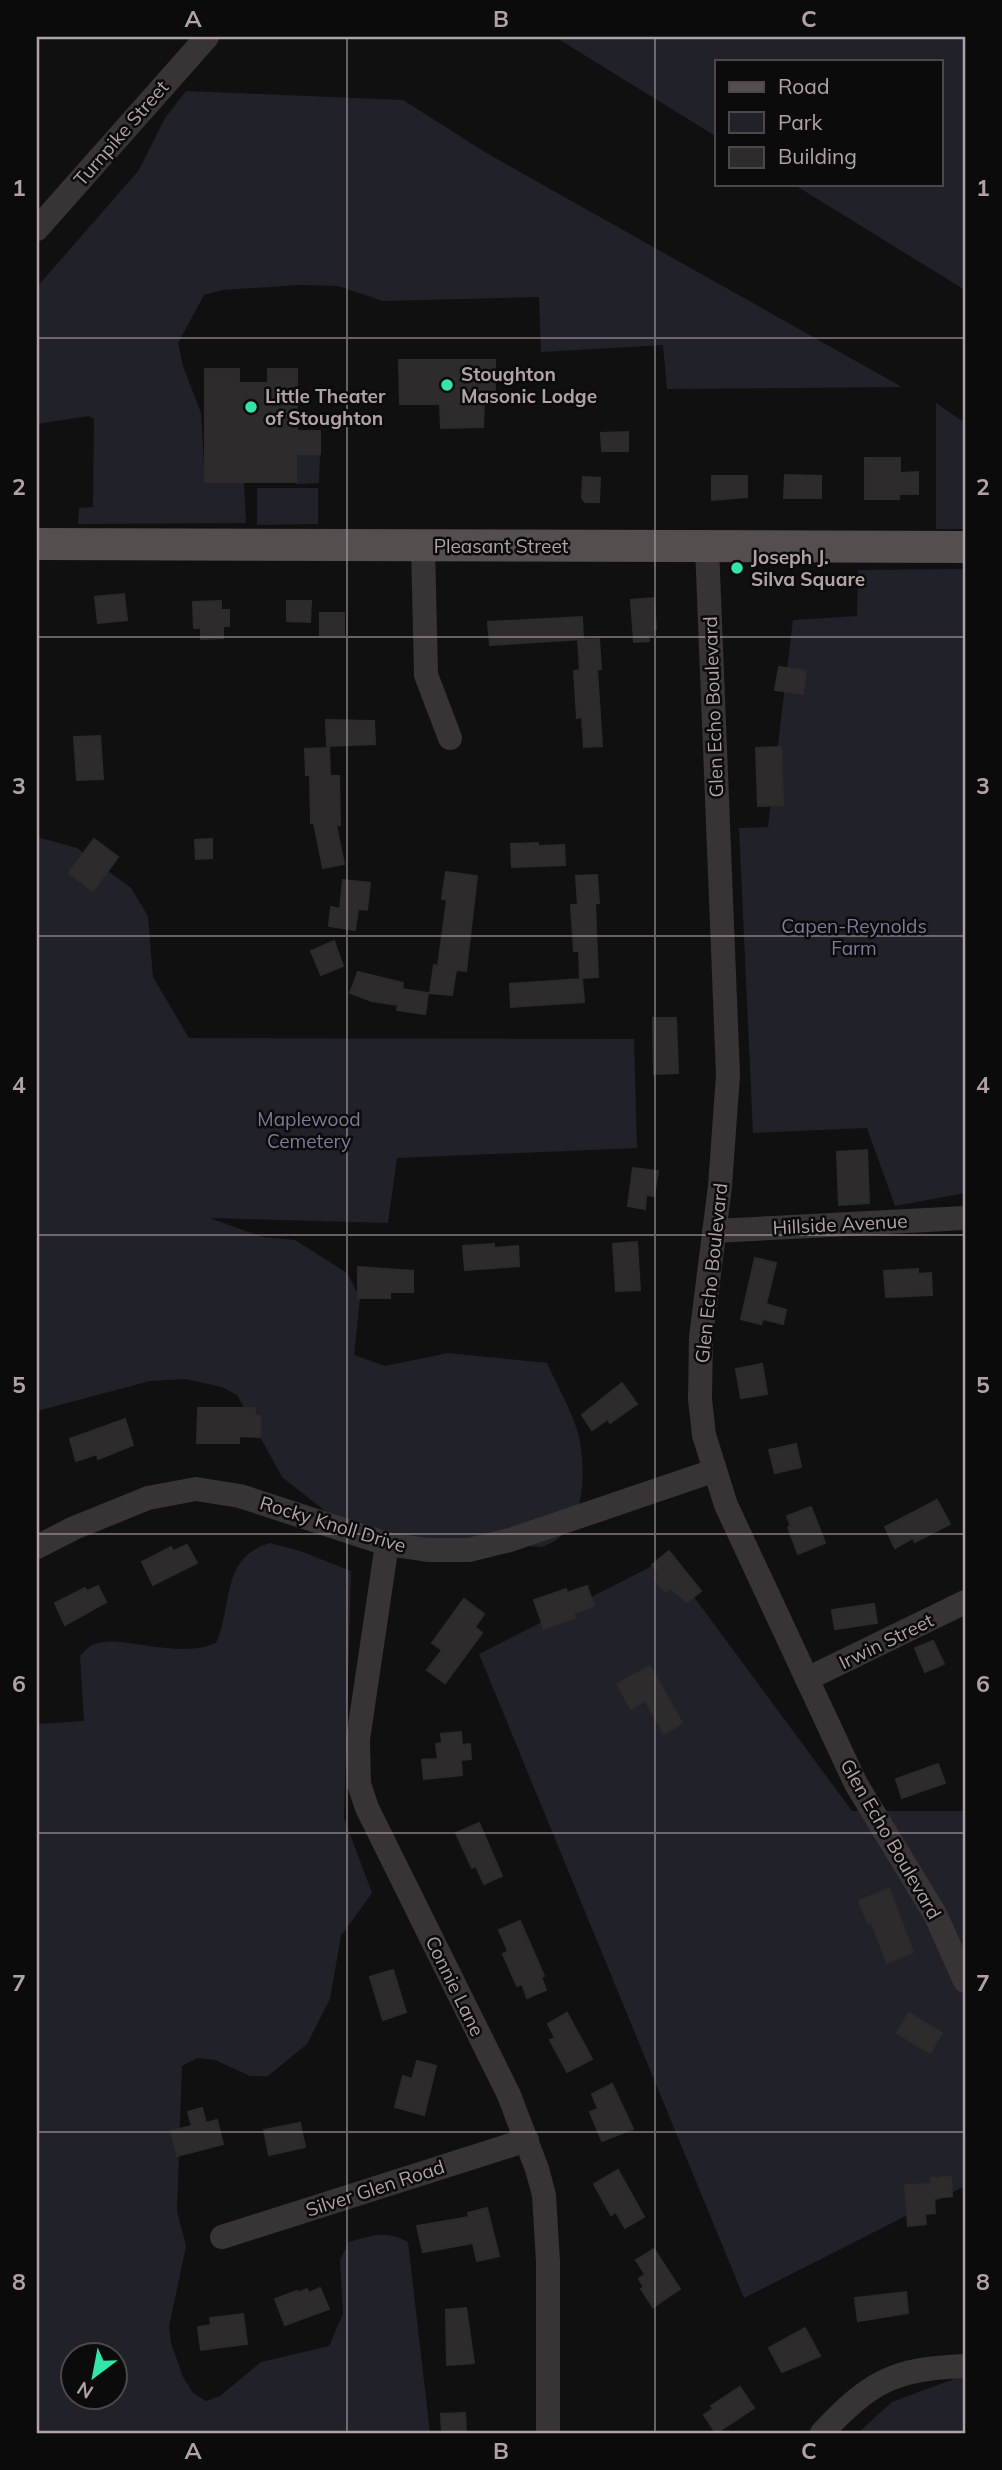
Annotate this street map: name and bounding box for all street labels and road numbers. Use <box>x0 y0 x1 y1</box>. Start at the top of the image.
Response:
street label: Turnpike Street <box>69 75 174 191</box>
street label: Pleasant Street <box>434 534 569 558</box>
street label: Glen Echo Boulevard <box>698 616 728 798</box>
street label: Glen Echo Boulevard <box>690 1182 732 1364</box>
street label: Hillside Avenue <box>772 1208 908 1240</box>
street label: Rocky Knoll Drive <box>257 1490 409 1558</box>
street label: Irwin Street <box>835 1608 937 1674</box>
street label: Glen Echo Boulevard <box>835 1755 947 1923</box>
street label: Connie Lane <box>420 1932 490 2040</box>
street label: Silver Glen Road <box>303 2154 447 2222</box>

